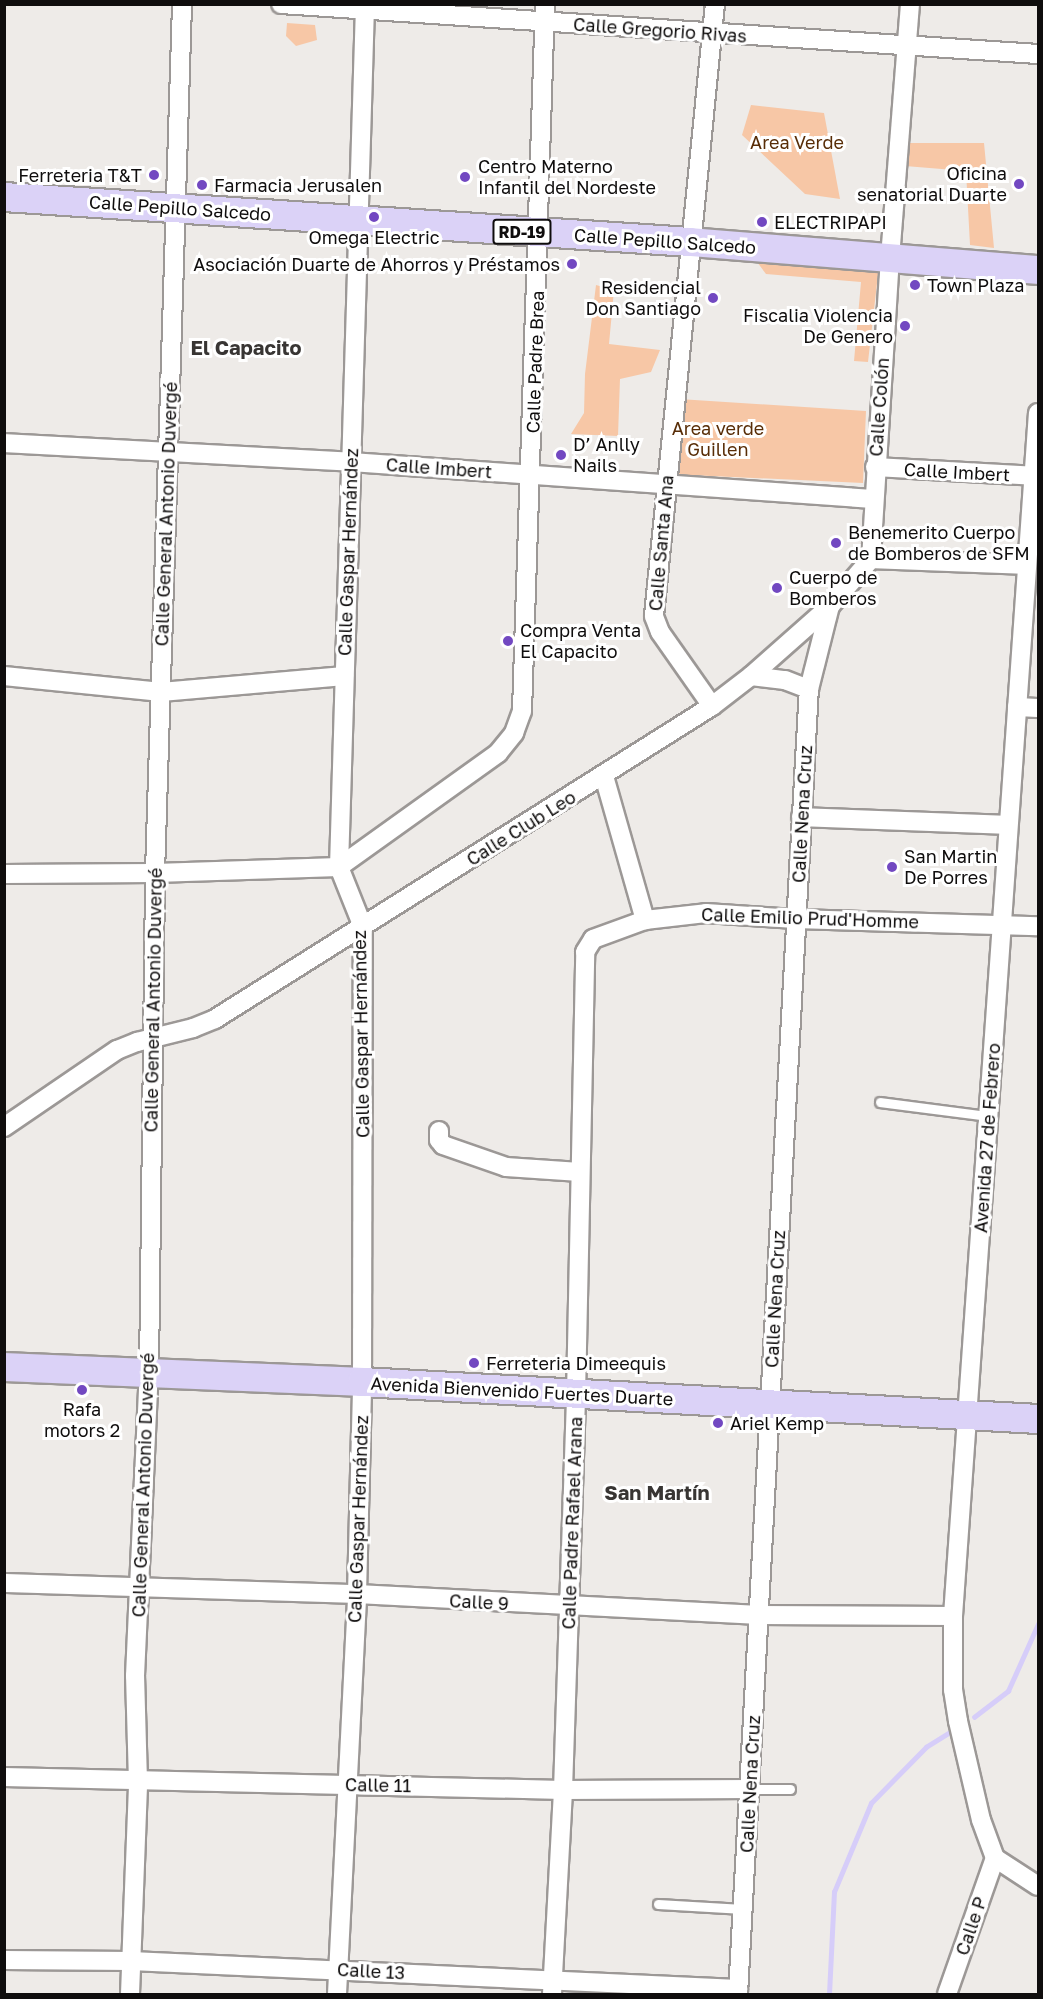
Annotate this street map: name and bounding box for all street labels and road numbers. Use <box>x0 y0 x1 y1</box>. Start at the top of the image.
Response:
street label: Calle Gregorio Rivas <box>572 13 748 47</box>
street label: Calle Pepillo Salcedo <box>88 191 272 225</box>
road number: RD-19 <box>492 219 552 245</box>
street label: Calle Pepillo Salcedo <box>573 224 757 258</box>
street label: Calle Padre Brea <box>522 290 548 434</box>
street label: Calle Colón <box>865 357 893 457</box>
street label: Calle General Antonio Duvergé <box>151 381 181 647</box>
street label: Calle Gaspar Hernández <box>334 448 362 656</box>
street label: Calle Imbert <box>385 454 493 482</box>
street label: Calle Imbert <box>903 458 1011 486</box>
street label: Calle Santa Ana <box>644 474 678 612</box>
street label: Calle Nena Cruz <box>788 745 816 883</box>
street label: Calle Club Leo <box>462 786 580 870</box>
street label: Calle General Antonio Duvergé <box>140 867 166 1133</box>
street label: Calle Emilio Prud'Homme <box>701 903 919 933</box>
street label: Calle Gaspar Hernández <box>348 930 374 1138</box>
street label: Avenida 27 de Febrero <box>970 1042 1004 1234</box>
street label: Calle Nena Cruz <box>761 1230 789 1368</box>
street label: Calle General Antonio Duvergé <box>128 1352 158 1618</box>
street label: Avenida Bienvenido Fuertes Duarte <box>370 1372 674 1410</box>
street label: Calle Gaspar Hernández <box>344 1415 372 1623</box>
street label: Calle Padre Rafael Arana <box>557 1416 587 1630</box>
street label: Calle 9 <box>449 1590 509 1614</box>
street label: Calle Nena Cruz <box>736 1715 764 1853</box>
street label: Calle 11 <box>345 1774 411 1796</box>
street label: Calle P <box>951 1894 991 1958</box>
street label: Calle 13 <box>337 1958 405 1984</box>

